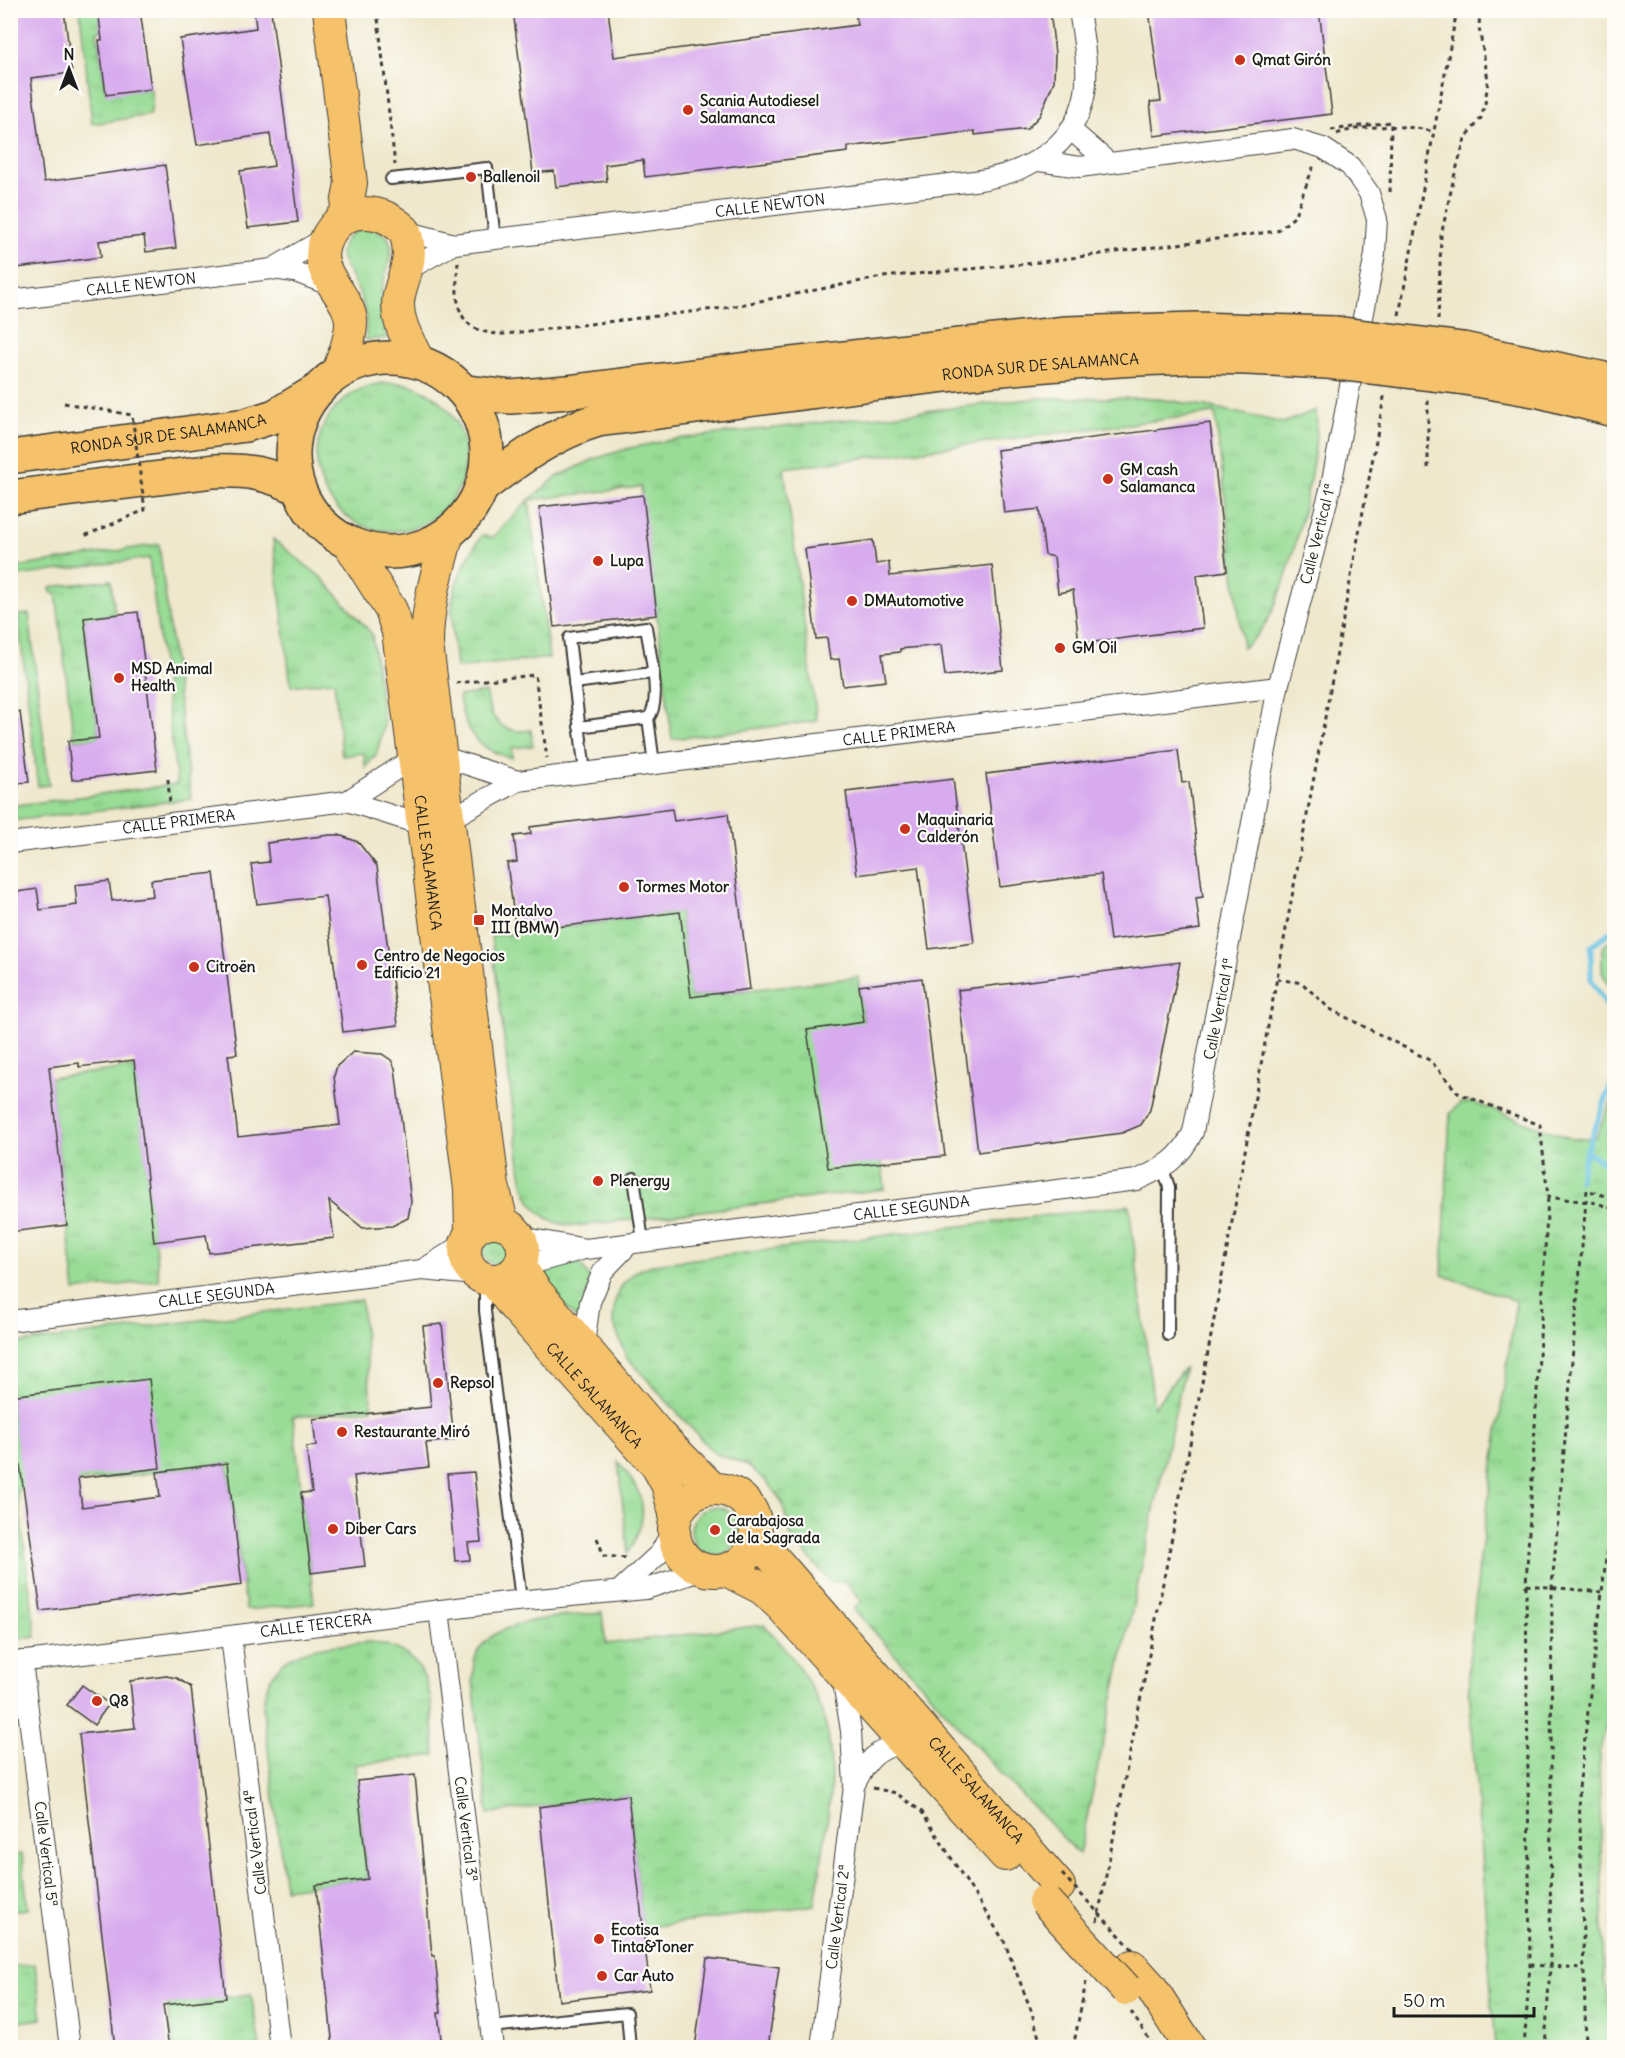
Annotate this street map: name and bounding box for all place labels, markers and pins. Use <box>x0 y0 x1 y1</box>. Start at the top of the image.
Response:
place label: Qmat Girón <box>1252 50 1331 69</box>
marker: Qmat Girón <box>1233 53 1247 67</box>
place label: Scania Autodiesel Salamanca <box>700 91 819 127</box>
marker: Scania Autodiesel Salamanca <box>681 103 695 117</box>
place label: Ballenoil <box>483 167 540 186</box>
marker: Ballenoil <box>464 170 478 184</box>
place label: GM cash Salamanca <box>1120 460 1196 496</box>
marker: GM cash Salamanca <box>1101 472 1115 486</box>
place label: Lupa <box>610 551 644 571</box>
marker: Lupa <box>591 554 605 568</box>
place label: DMAutomotive <box>864 591 964 610</box>
marker: DMAutomotive <box>845 594 859 608</box>
place label: GM Oil <box>1072 638 1117 657</box>
marker: GM Oil <box>1053 641 1067 655</box>
place label: MSD Animal Health <box>131 659 212 695</box>
marker: MSD Animal Health <box>112 671 126 685</box>
place label: Maquinaria Calderón <box>917 810 994 846</box>
marker: Maquinaria Calderón <box>898 822 912 836</box>
place label: Tormes Motor <box>636 877 730 896</box>
marker: Tormes Motor <box>617 880 631 894</box>
place label: Montalvo III (BMW) <box>491 901 559 938</box>
marker: Montalvo III (BMW) <box>472 913 486 927</box>
place label: Centro de Negocios Edificio 21 <box>374 946 505 982</box>
place label: Citroën <box>206 957 256 976</box>
marker: Centro de Negocios Edificio 21 <box>355 958 369 972</box>
marker: Citroën <box>187 960 201 974</box>
place label: Plenergy <box>610 1171 670 1191</box>
marker: Plenergy <box>591 1174 605 1188</box>
place label: Repsol <box>450 1373 494 1393</box>
marker: Repsol <box>431 1376 445 1390</box>
place label: Restaurante Miró <box>354 1422 471 1441</box>
marker: Restaurante Miró <box>335 1425 349 1439</box>
place label: Carabajosa de la Sagrada <box>727 1511 820 1548</box>
place label: Diber Cars <box>345 1519 416 1538</box>
marker: Diber Cars <box>326 1522 340 1536</box>
marker: Carabajosa de la Sagrada <box>708 1523 722 1537</box>
place label: Q8 <box>109 1691 129 1710</box>
marker: Q8 <box>90 1694 104 1708</box>
place label: Ecotisa Tinta&Toner <box>611 1920 694 1956</box>
marker: Ecotisa Tinta&Toner <box>592 1932 606 1946</box>
place label: Car Auto <box>614 1966 674 1985</box>
marker: Car Auto <box>595 1969 609 1983</box>

